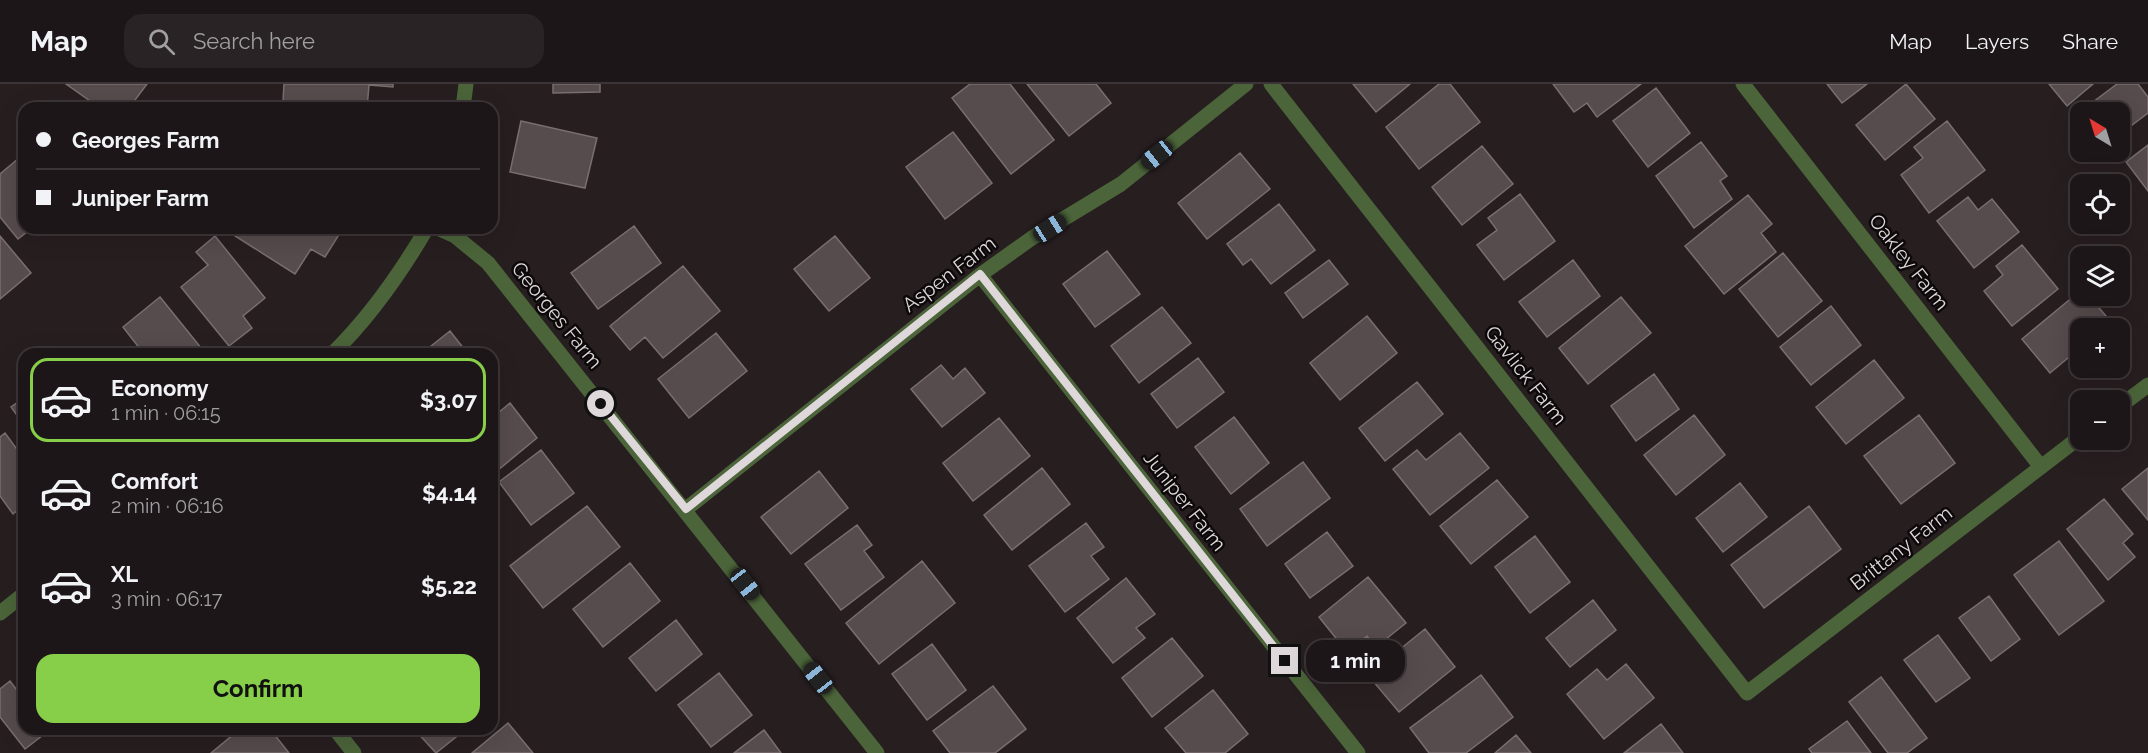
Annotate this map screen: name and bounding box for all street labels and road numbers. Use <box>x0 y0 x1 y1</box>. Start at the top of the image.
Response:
street label: Oakley Farm <box>1864 209 1954 315</box>
street label: Aspen Farm <box>898 231 1000 317</box>
street label: Georges Farm <box>507 257 607 373</box>
street label: Gavlick Farm <box>1480 321 1572 429</box>
street label: Juniper Farm <box>1139 446 1231 556</box>
street label: Brittany Farm <box>1845 501 1957 595</box>

